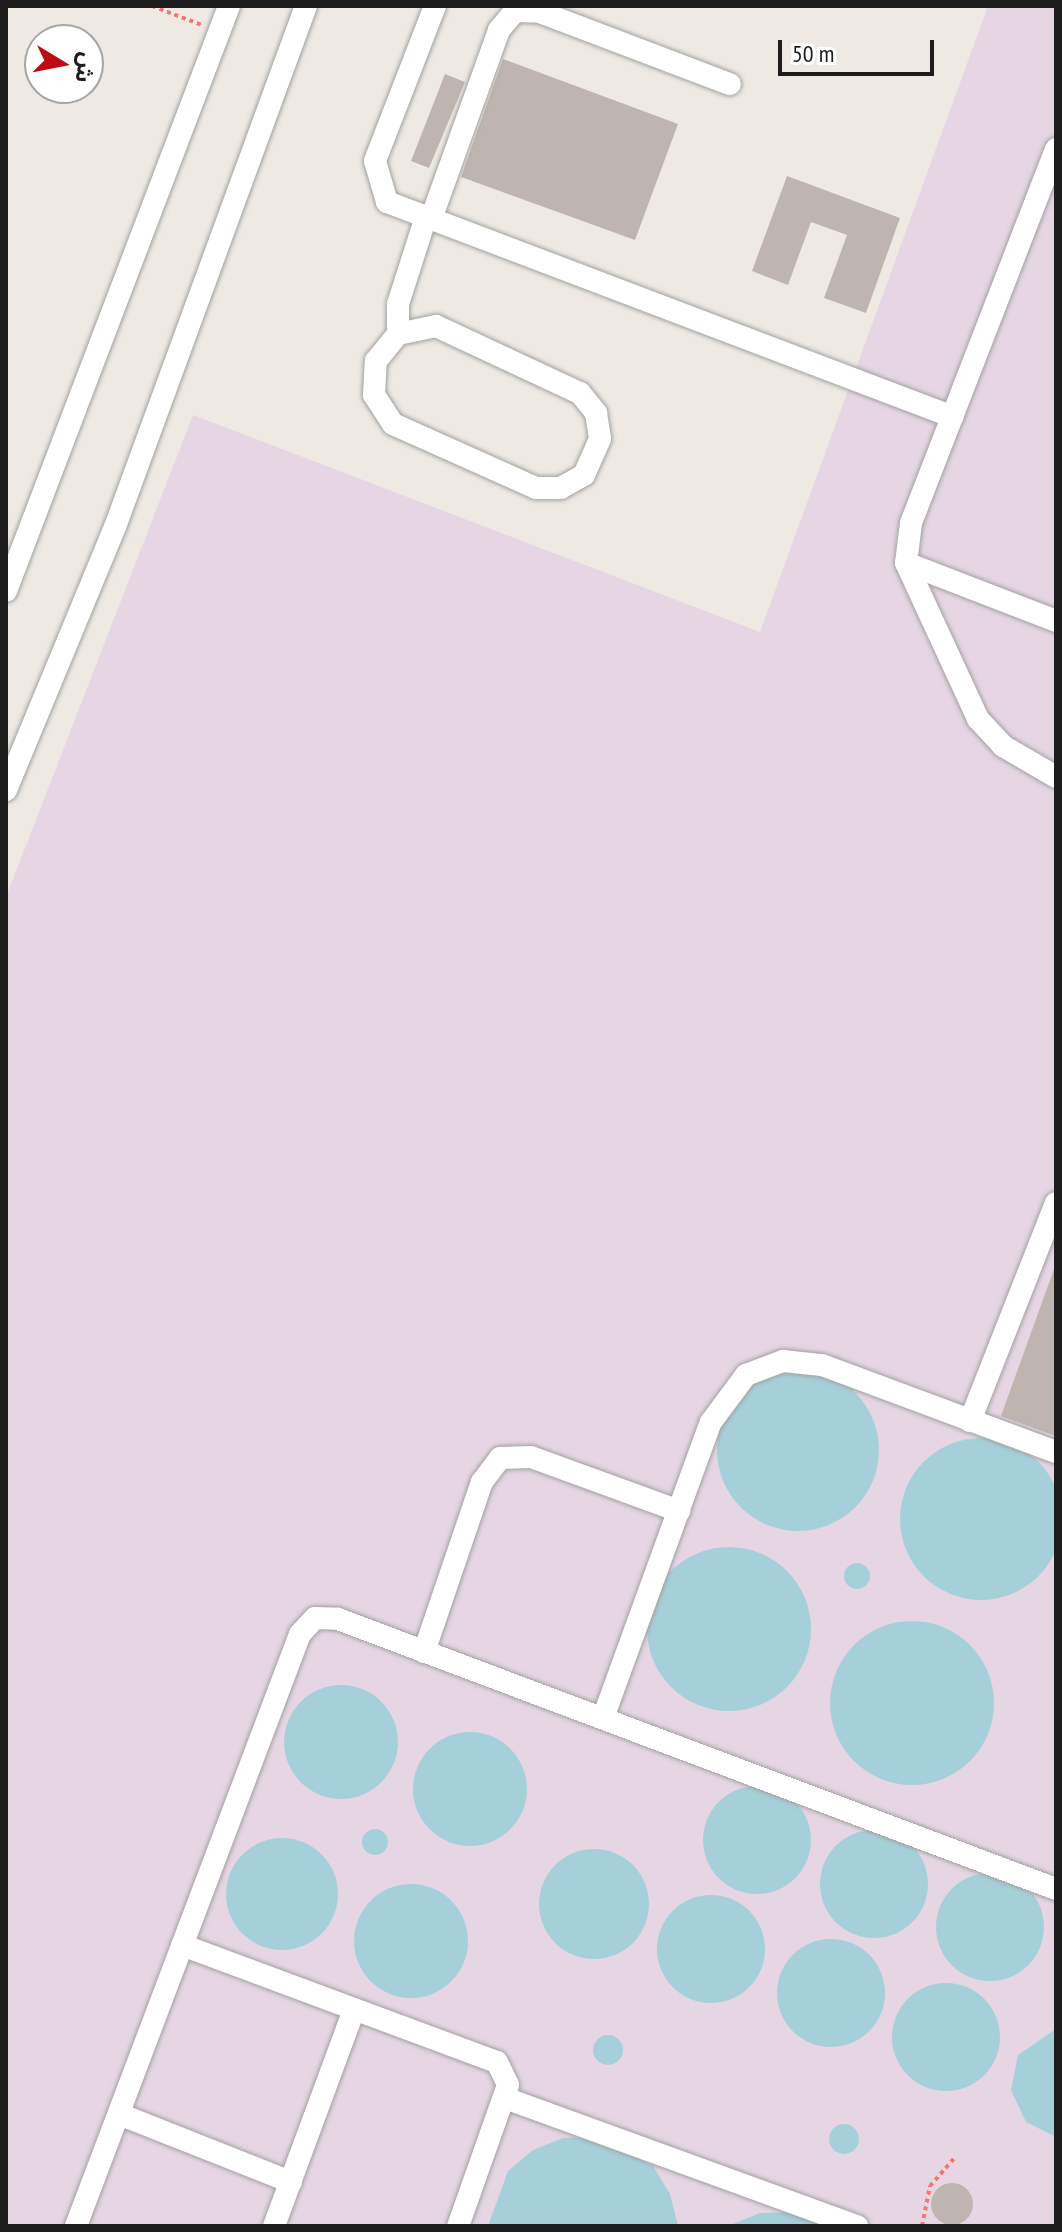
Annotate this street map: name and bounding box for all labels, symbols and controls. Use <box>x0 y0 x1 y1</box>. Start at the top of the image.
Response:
north arrow <box>24 24 104 104</box>
scale bar <box>782 24 938 74</box>
text: 50 m <box>792 38 834 69</box>
text: ش <box>69 51 102 85</box>

